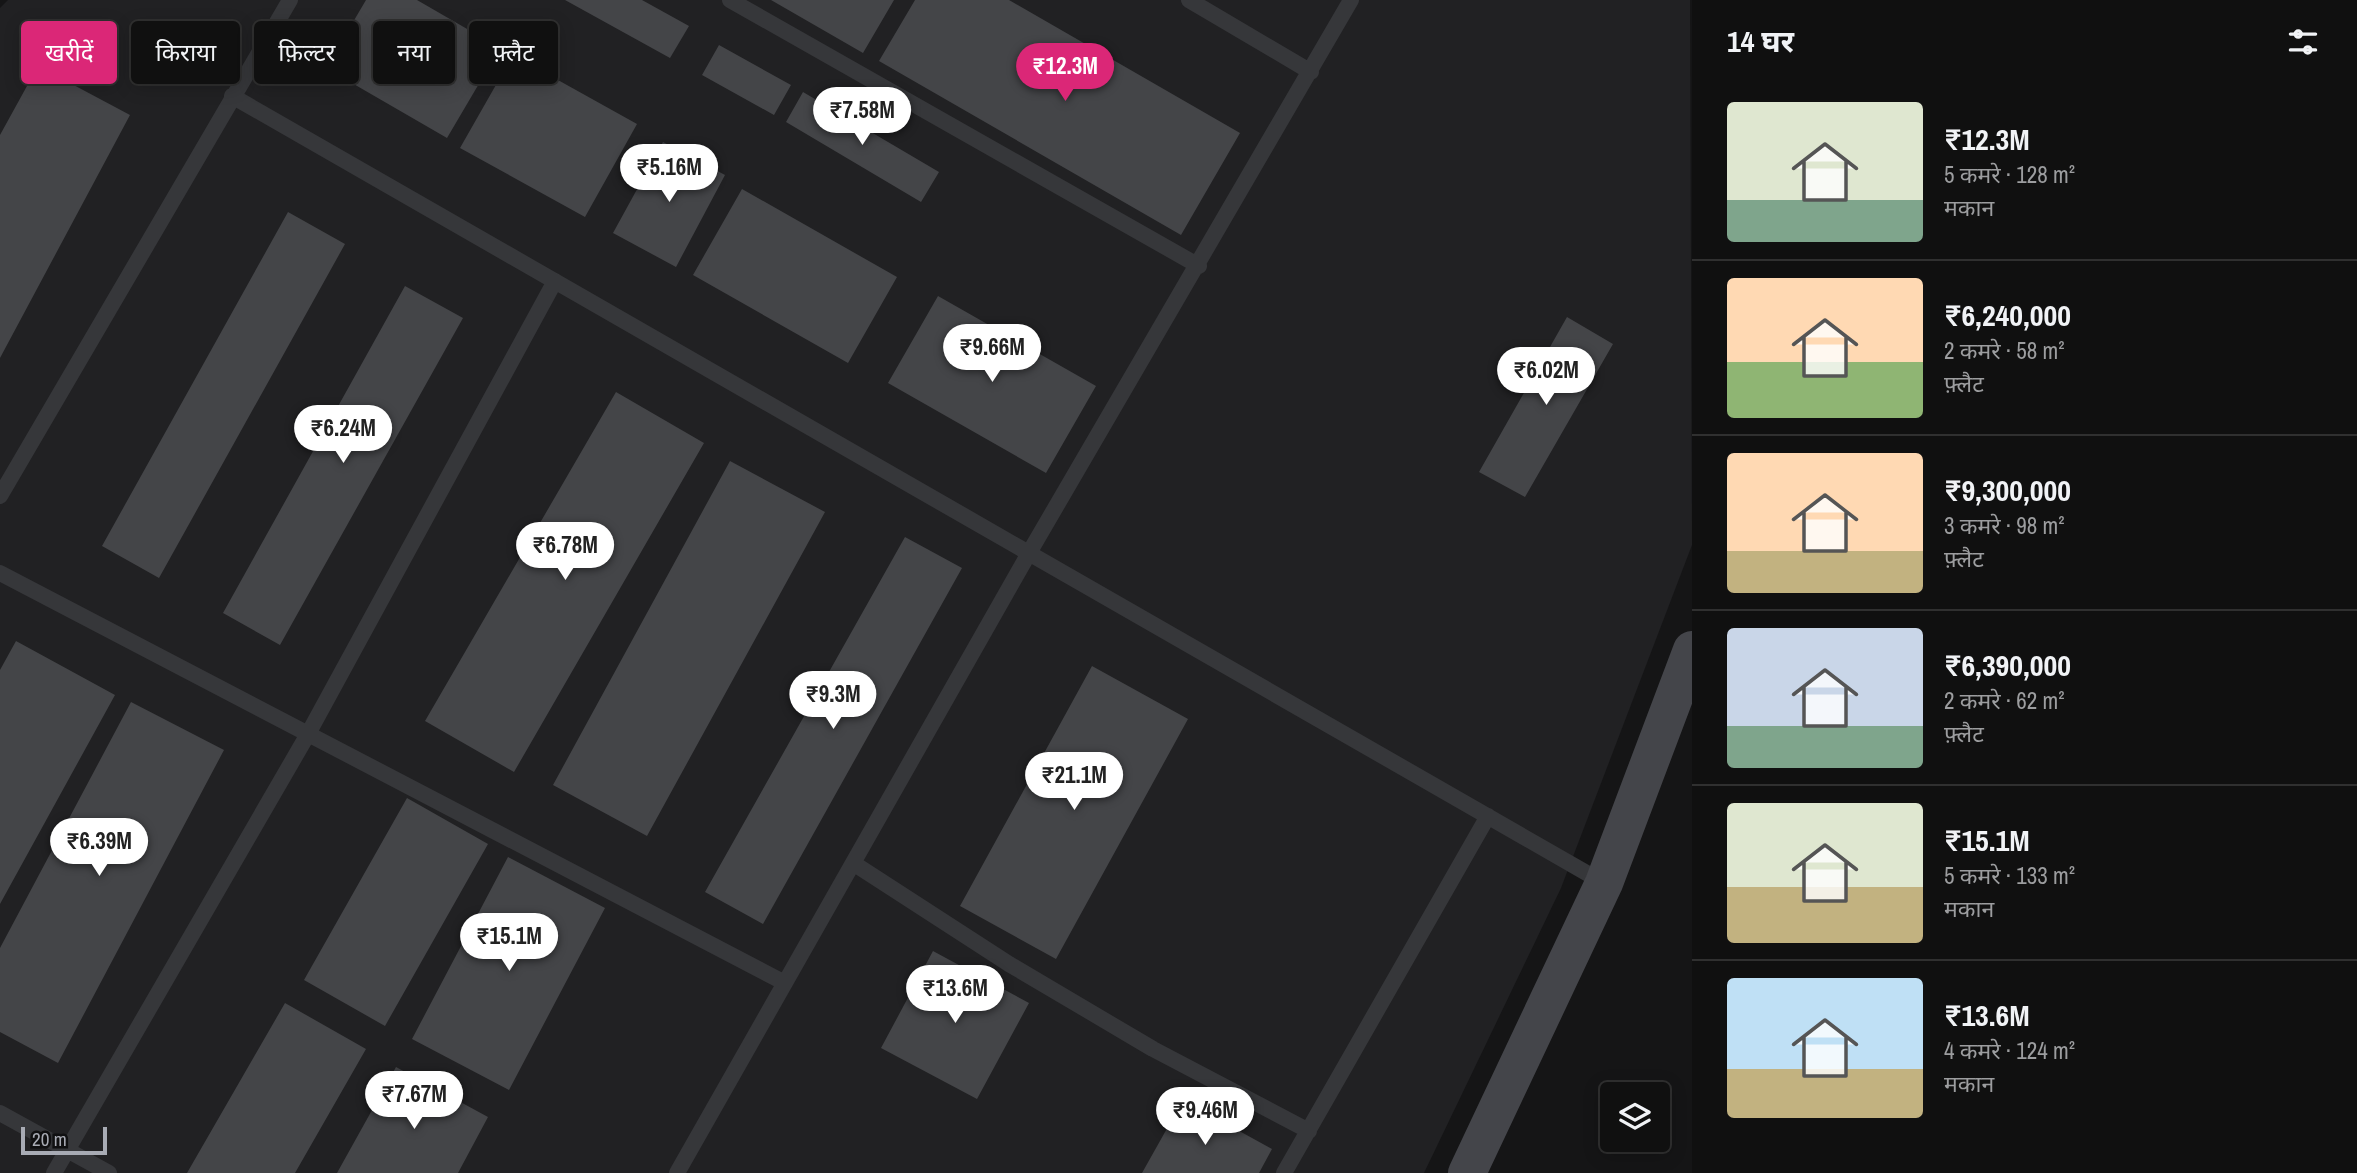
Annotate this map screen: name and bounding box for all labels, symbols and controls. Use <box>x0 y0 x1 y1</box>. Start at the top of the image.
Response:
chip: खरीदें <box>21 21 117 84</box>
chip: किराया <box>131 21 240 84</box>
chip: फ़िल्टर <box>254 21 359 84</box>
chip: नया <box>373 21 455 84</box>
chip: फ़्लैट <box>469 21 558 84</box>
text: 14 घर <box>1727 21 1794 61</box>
icon: filters <box>2284 23 2322 61</box>
pin: ₹12.3M <box>1008 43 1122 103</box>
text: ₹12.3M <box>1032 50 1098 81</box>
pin: ₹7.58M <box>805 88 919 147</box>
text: ₹7.58M <box>829 94 895 125</box>
text: ₹12.3M <box>1944 119 2030 159</box>
icon: home <box>1783 130 1867 214</box>
pin: ₹5.16M <box>612 144 726 204</box>
text: ₹5.16M <box>636 151 702 182</box>
text: 5 कमरे · 128 m² <box>1944 159 2075 190</box>
text: मकान <box>1944 192 1994 223</box>
text: ₹6,240,000 <box>1944 295 2071 335</box>
icon: home <box>1783 306 1867 390</box>
pin: ₹9.66M <box>935 324 1049 384</box>
text: ₹9.66M <box>959 331 1025 362</box>
text: 2 कमरे · 58 m² <box>1944 335 2065 366</box>
pin: ₹6.02M <box>1489 348 1603 407</box>
text: ₹6.02M <box>1513 354 1579 385</box>
text: फ़्लैट <box>1944 368 1984 399</box>
pin: ₹6.24M <box>286 406 400 465</box>
text: ₹6.24M <box>310 412 376 443</box>
text: ₹9,300,000 <box>1944 470 2071 510</box>
icon: home <box>1783 481 1867 565</box>
text: 3 कमरे · 98 m² <box>1944 510 2065 541</box>
pin: ₹6.78M <box>508 522 622 582</box>
text: ₹6.78M <box>532 529 598 560</box>
text: फ़्लैट <box>1944 543 1984 574</box>
text: ₹6,390,000 <box>1944 645 2071 685</box>
icon: home <box>1783 656 1867 740</box>
pin: ₹9.3M <box>784 672 882 731</box>
text: ₹9.3M <box>805 678 861 709</box>
text: 2 कमरे · 62 m² <box>1944 685 2065 716</box>
text: फ़्लैट <box>1944 718 1984 749</box>
pin: ₹21.1M <box>1017 752 1131 812</box>
text: ₹21.1M <box>1041 759 1107 790</box>
pin: ₹6.39M <box>42 818 156 878</box>
text: ₹15.1M <box>1944 820 2030 860</box>
text: ₹6.39M <box>66 825 132 856</box>
icon: home <box>1783 831 1867 915</box>
text: 5 कमरे · 133 m² <box>1944 860 2075 891</box>
text: मकान <box>1944 893 1994 924</box>
pin: ₹15.1M <box>452 914 566 973</box>
text: ₹15.1M <box>476 920 542 951</box>
pin: ₹13.6M <box>898 965 1012 1025</box>
text: ₹13.6M <box>922 972 988 1003</box>
text: ₹13.6M <box>1944 995 2030 1035</box>
icon: home <box>1783 1006 1867 1090</box>
text: 4 कमरे · 124 m² <box>1944 1035 2075 1066</box>
text: मकान <box>1944 1068 1994 1099</box>
pin: ₹7.67M <box>357 1072 471 1131</box>
text: ₹7.67M <box>381 1078 447 1109</box>
map controls <box>1600 1082 1670 1152</box>
button: layers <box>1600 1082 1670 1152</box>
pin: ₹9.46M <box>1148 1088 1262 1147</box>
text: ₹9.46M <box>1172 1094 1238 1125</box>
scale bar <box>21 1124 107 1156</box>
text: 20 m <box>32 1126 67 1152</box>

